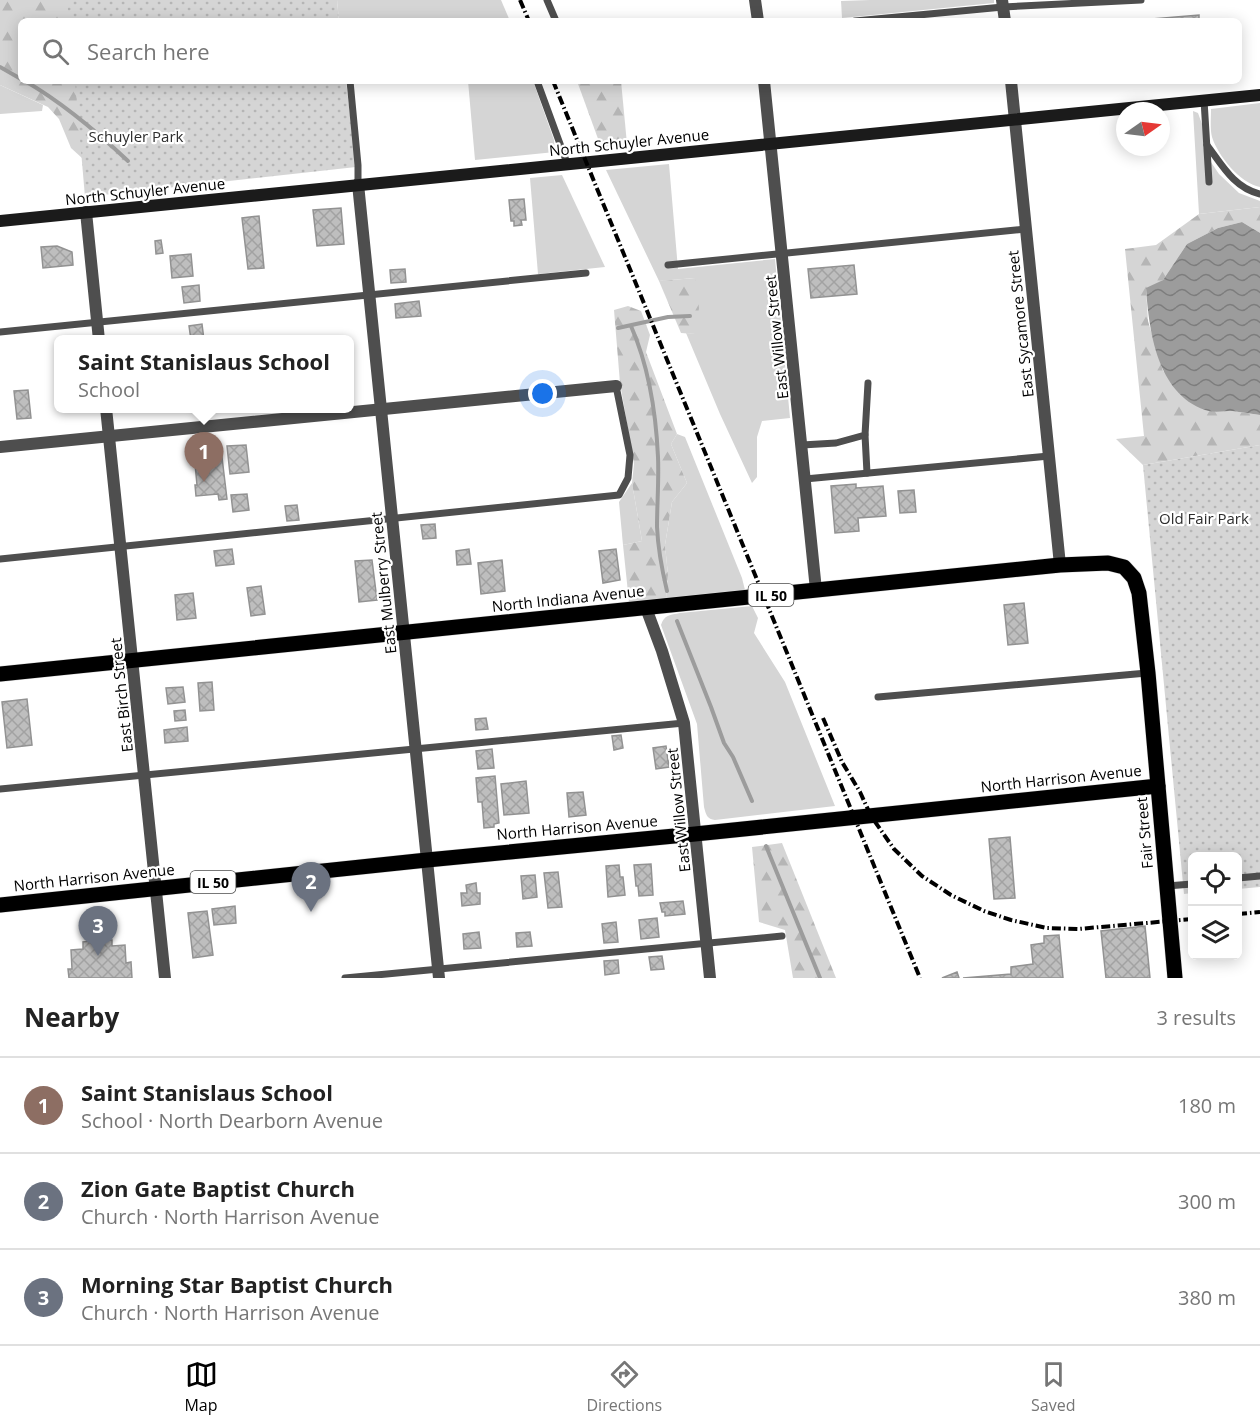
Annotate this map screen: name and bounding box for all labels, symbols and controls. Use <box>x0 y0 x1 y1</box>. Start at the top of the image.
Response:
search box <box>18 18 1242 84</box>
icon: search <box>39 35 72 68</box>
text: Search here <box>87 36 210 66</box>
north arrow <box>1116 102 1170 156</box>
street label: North Schuyler Avenue <box>548 124 710 160</box>
park label: Schuyler Park <box>89 126 184 146</box>
street label: North Schuyler Avenue <box>64 173 226 209</box>
street label: East Sycamore Street <box>1002 250 1038 398</box>
street label: East Willow Street <box>760 274 792 400</box>
popup <box>54 335 354 413</box>
text: Saint Stanislaus School <box>78 346 330 376</box>
text: School <box>78 376 140 403</box>
your location <box>528 379 557 408</box>
pin: 1 <box>184 432 224 482</box>
park label: Old Fair Park <box>1159 508 1249 528</box>
street label: East Mulberry Street <box>366 511 400 655</box>
street label: North Indiana Avenue <box>491 580 645 616</box>
road number: IL 50 <box>748 584 794 606</box>
street label: East Birch Street <box>105 637 137 753</box>
street label: East Willow Street <box>662 747 694 873</box>
street label: North Harrison Avenue <box>979 760 1143 796</box>
street label: Fair Street <box>1131 796 1157 870</box>
street label: North Harrison Avenue <box>496 810 658 844</box>
map controls <box>1188 852 1242 960</box>
button: locate <box>1188 852 1242 906</box>
street label: North Harrison Avenue <box>12 859 176 895</box>
pin: 2 <box>292 862 330 912</box>
road number: IL 50 <box>190 871 236 893</box>
pin: 3 <box>78 906 118 956</box>
button: layers <box>1188 906 1242 960</box>
text: Nearby <box>24 999 119 1035</box>
text: 3 results <box>1156 1004 1236 1031</box>
text: Saint Stanislaus School <box>81 1077 333 1107</box>
text: 1 <box>38 1092 49 1119</box>
text: 180 m <box>1178 1092 1236 1119</box>
text: School · North Dearborn Avenue <box>81 1107 383 1134</box>
text: Zion Gate Baptist Church <box>81 1173 355 1203</box>
text: 2 <box>38 1188 49 1215</box>
text: 300 m <box>1178 1188 1236 1215</box>
text: Church · North Harrison Avenue <box>81 1203 380 1230</box>
text: Morning Star Baptist Church <box>81 1269 393 1299</box>
text: 3 <box>38 1284 49 1311</box>
text: 380 m <box>1178 1284 1236 1311</box>
text: Church · North Harrison Avenue <box>81 1299 380 1326</box>
tab: Map <box>184 1358 218 1416</box>
tab: Directions <box>586 1358 662 1416</box>
tab: Saved <box>1031 1358 1076 1416</box>

